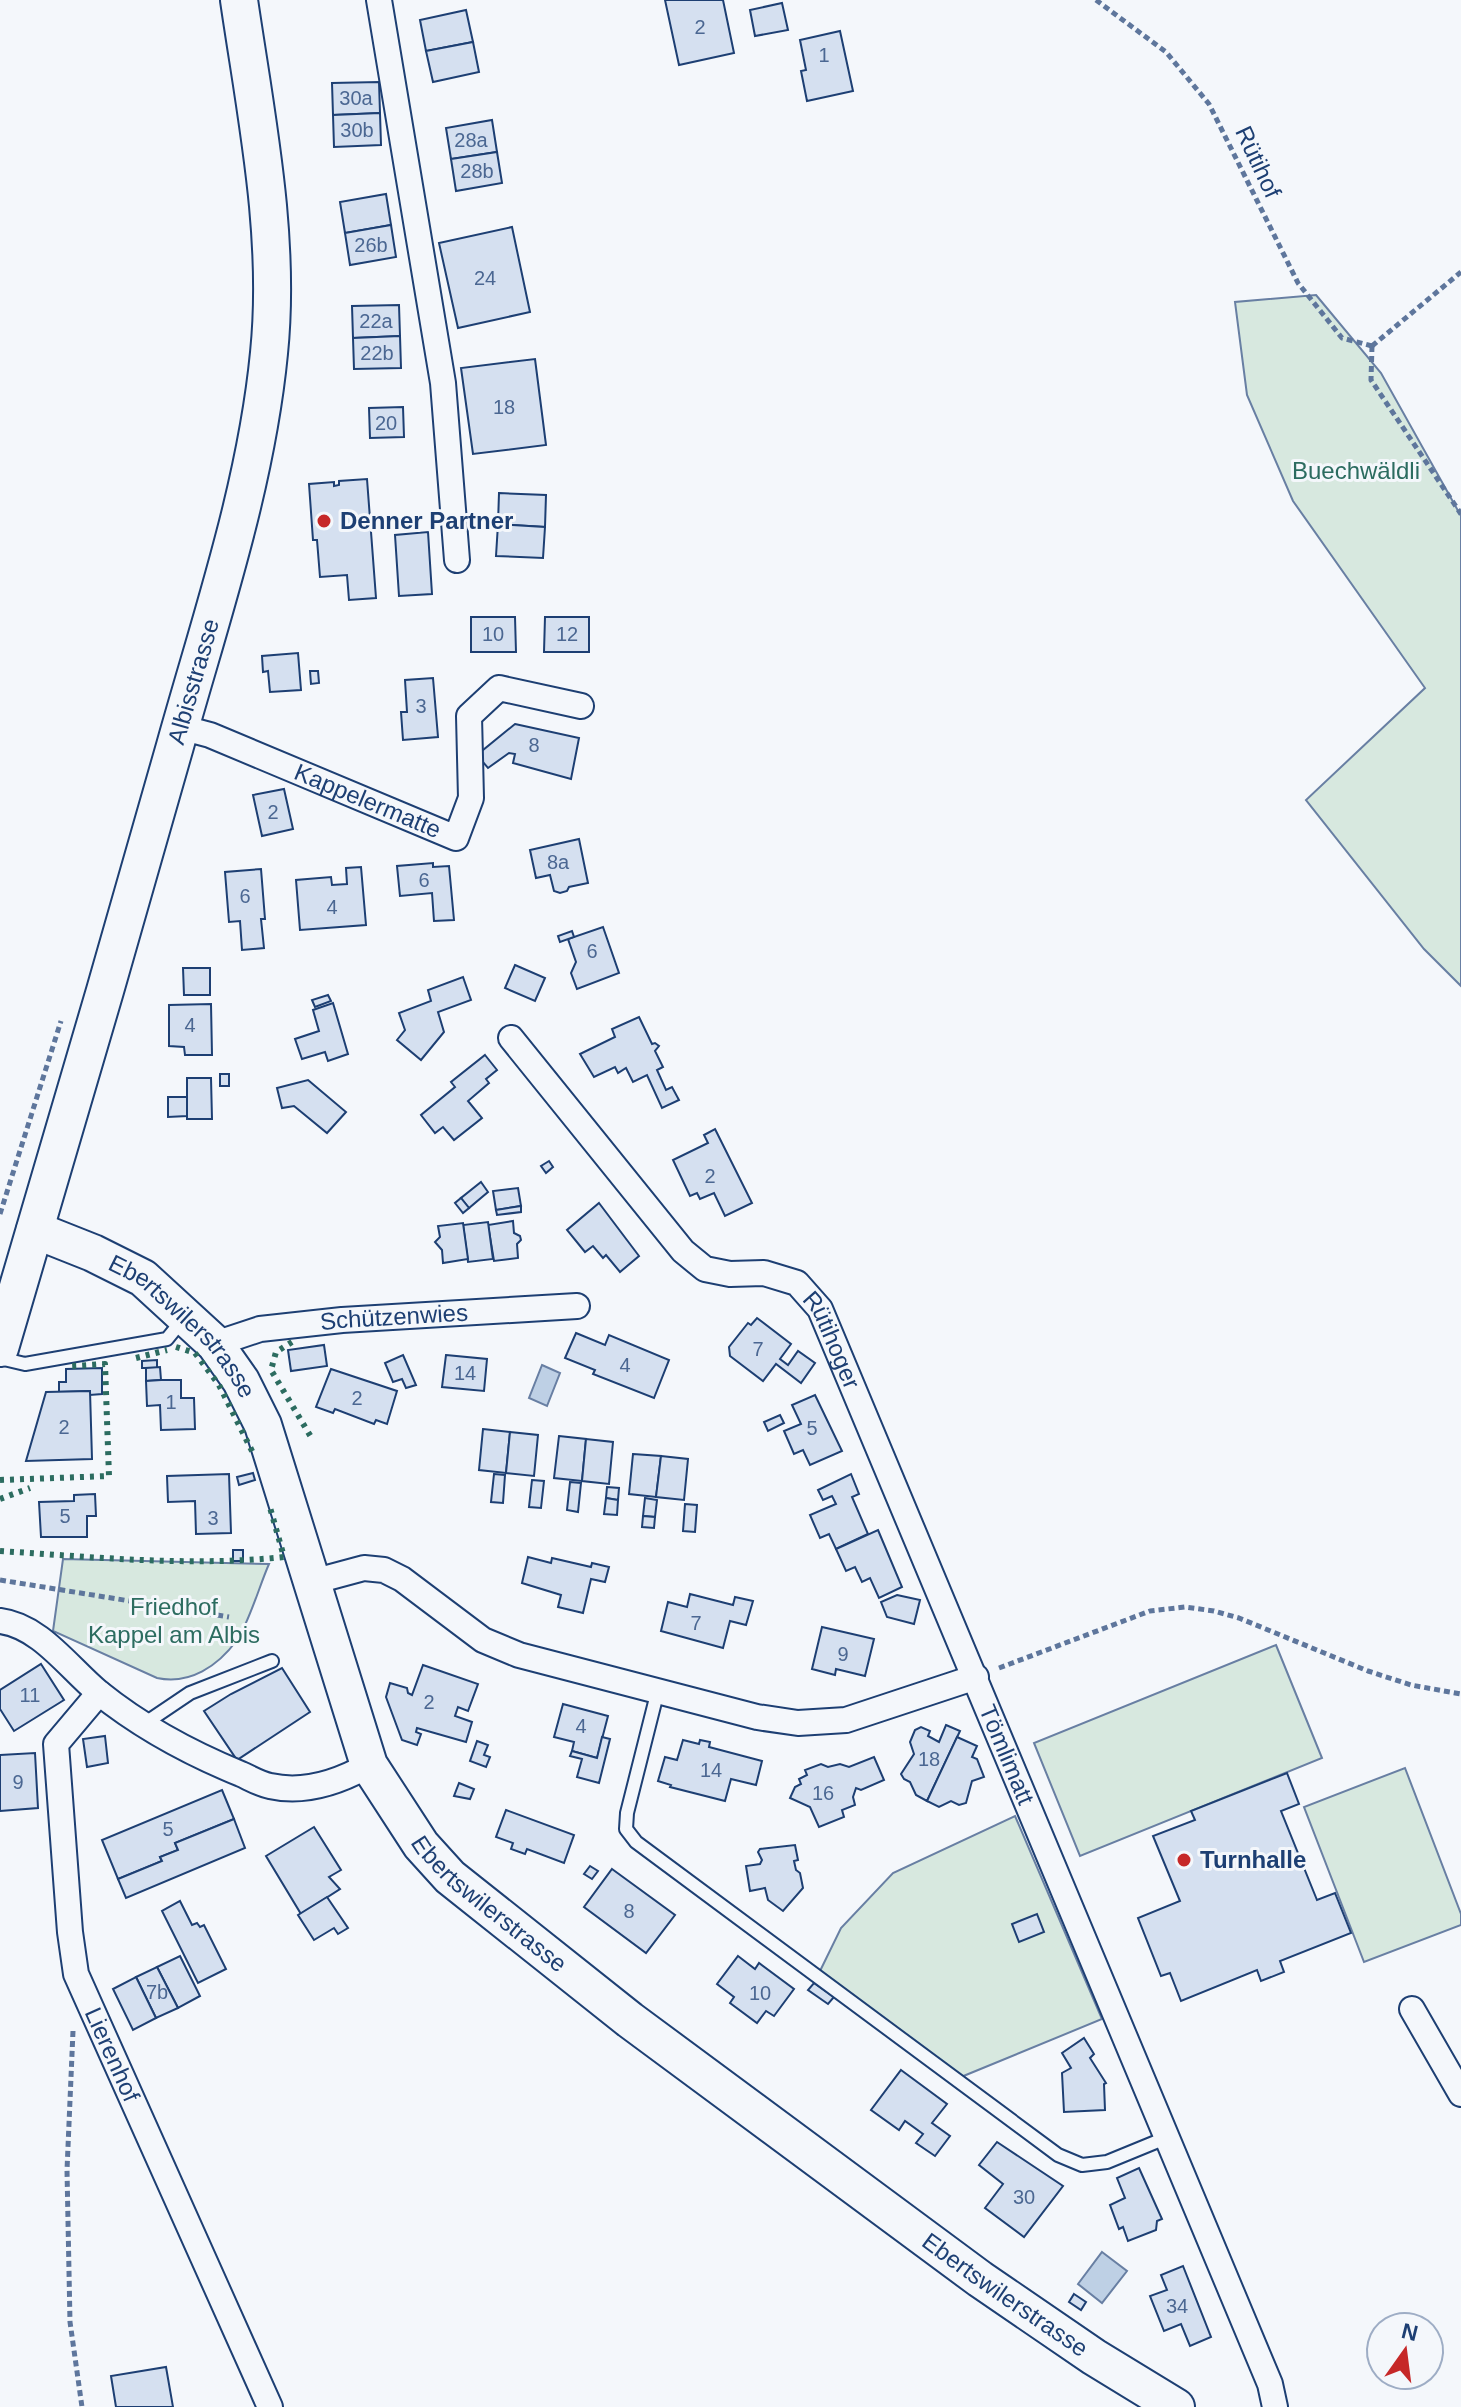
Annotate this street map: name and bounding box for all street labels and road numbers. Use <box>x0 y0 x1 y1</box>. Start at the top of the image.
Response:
street label: Rütihof <box>1230 122 1287 202</box>
street label: Albisstrasse <box>162 616 224 747</box>
street label: Kappelermatte <box>291 758 445 843</box>
street label: Ebertswilerstrasse <box>105 1249 261 1402</box>
street label: Rütihoger <box>798 1286 866 1393</box>
street label: Schützenwies <box>319 1299 469 1335</box>
street label: Tömlimatt <box>974 1701 1040 1809</box>
street label: Ebertswilerstrasse <box>406 1831 572 1977</box>
street label: Lierenhof <box>80 2003 146 2106</box>
street label: Ebertswilerstrasse <box>917 2227 1093 2362</box>

